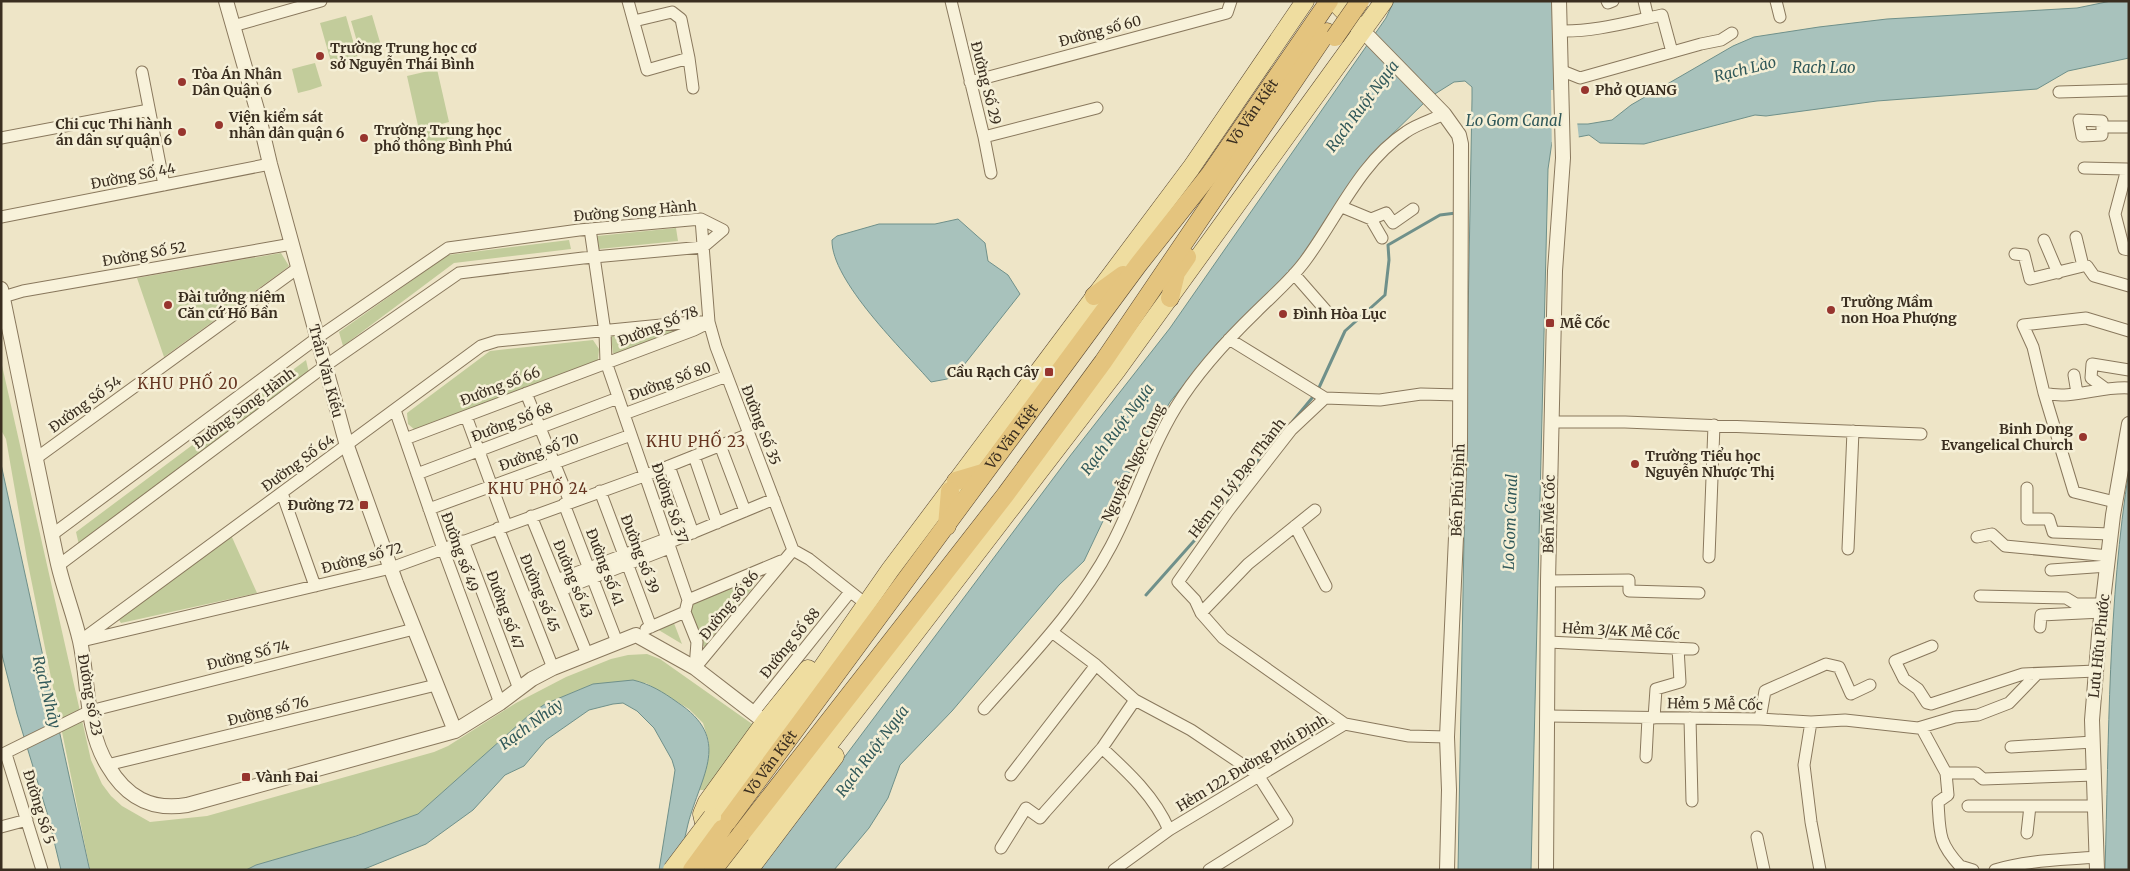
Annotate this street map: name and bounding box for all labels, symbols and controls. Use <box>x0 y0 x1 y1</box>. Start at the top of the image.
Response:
street label: Đường số 60 <box>1057 11 1143 51</box>
place label: Trường Trung học cơ sở Nguyễn Thái Bình <box>330 39 477 73</box>
street label: Đường Số 29 <box>967 39 1005 127</box>
marker: Trường Trung học cơ sở Nguyễn Thái Bình <box>314 50 326 62</box>
water label: Rạch Lào <box>1712 52 1778 86</box>
water label: Rạch Ruột Ngựa <box>1321 57 1403 155</box>
water label: Rach Lao <box>1792 58 1856 77</box>
place label: Tòa Án Nhân Dân Quận 6 <box>192 65 282 99</box>
street label: Võ Văn Kiệt <box>1223 75 1282 150</box>
marker: Tòa Án Nhân Dân Quận 6 <box>176 76 188 88</box>
place label: Phở QUANG <box>1595 81 1677 99</box>
marker: Phở QUANG <box>1579 84 1591 96</box>
place label: Viện kiểm sát nhân dân quận 6 <box>228 108 345 142</box>
water label: Lo Gom Canal <box>1466 111 1562 130</box>
place label: Chi cục Thi hành án dân sự quận 6 <box>55 115 173 149</box>
marker: Viện kiểm sát nhân dân quận 6 <box>213 119 225 131</box>
place label: Trường Trung học phổ thông Bình Phú <box>374 121 512 155</box>
marker: Chi cục Thi hành án dân sự quận 6 <box>176 126 188 138</box>
marker: Trường Trung học phổ thông Bình Phú <box>358 132 370 144</box>
street label: Đường Số 44 <box>89 159 177 193</box>
street label: Đường Song Hành <box>573 197 697 225</box>
street label: Đường Số 52 <box>101 238 187 270</box>
place label: Đài tưởng niệm Căn cứ Hố Bần <box>178 288 285 322</box>
place label: Trường Mầm non Hoa Phượng <box>1841 293 1957 327</box>
marker: Đài tưởng niệm Căn cứ Hố Bần <box>162 299 174 311</box>
street label: Đường Số 78 <box>615 302 701 350</box>
marker: Trường Mầm non Hoa Phượng <box>1825 304 1837 316</box>
place label: Đình Hòa Lục <box>1293 305 1386 323</box>
marker: Đình Hòa Lục <box>1277 308 1289 320</box>
place label: Mễ Cốc <box>1560 314 1610 332</box>
marker: Mễ Cốc <box>1544 317 1556 329</box>
street label: Trần Văn Kiểu <box>305 322 347 420</box>
street label: Đường Số 80 <box>626 358 714 404</box>
street label: Đường số 66 <box>458 363 542 409</box>
place label: Cầu Rạch Cây <box>947 363 1040 381</box>
street label: Đường Song Hành <box>189 364 299 452</box>
marker: Cầu Rạch Cây <box>1043 366 1055 378</box>
street label: Đường Số 54 <box>45 371 125 436</box>
district label: KHU PHỐ 20 <box>137 371 239 393</box>
water label: Rạch Ruột Ngựa <box>1076 380 1158 478</box>
street label: Đường Số 35 <box>738 382 784 468</box>
street label: Đường Số 68 <box>469 398 555 446</box>
street label: Võ Văn Kiệt <box>981 399 1042 473</box>
street label: Nguyễn Ngọc Cung <box>1098 400 1169 525</box>
street label: Hẻm 19 Lý Đạo Thành <box>1185 415 1289 541</box>
place label: Binh Dong Evangelical Church <box>1941 420 2074 454</box>
street label: Đường số 70 <box>497 429 581 475</box>
district label: KHU PHỐ 23 <box>646 429 746 451</box>
street label: Đường Số 64 <box>258 430 338 496</box>
marker: Binh Dong Evangelical Church <box>2077 431 2089 443</box>
street label: Bến Phú Định <box>1447 443 1469 537</box>
place label: Trường Tiểu học Nguyễn Nhược Thị <box>1645 447 1775 481</box>
marker: Trường Tiểu học Nguyễn Nhược Thị <box>1629 458 1641 470</box>
street label: Đường Số 37 <box>648 460 692 546</box>
water label: Lo Gom Canal <box>1499 474 1521 570</box>
street label: Bến Mễ Cốc <box>1539 475 1559 553</box>
district label: KHU PHỐ 24 <box>488 476 588 498</box>
place label: Đường 72 <box>288 496 354 514</box>
marker: Đường 72 <box>358 499 370 511</box>
street label: Đường số 49 <box>437 510 483 594</box>
street label: Đường số 39 <box>617 512 663 596</box>
street label: Đường số 41 <box>582 526 628 608</box>
street label: Đường số 43 <box>549 537 597 621</box>
street label: Đường số 72 <box>319 539 405 577</box>
street label: Đường số 45 <box>516 551 564 635</box>
street label: Đường số 86 <box>696 567 762 643</box>
street label: Đường số 47 <box>482 568 528 652</box>
street label: Lưu Hữu Phước <box>2085 593 2113 699</box>
street label: Đường Số 88 <box>756 604 824 682</box>
street label: Hẻm 3/4K Mễ Cốc <box>1562 619 1680 643</box>
street label: Đường Số 74 <box>205 636 291 674</box>
street label: Đường số 23 <box>74 653 106 737</box>
water label: Rạch Nhảy <box>29 654 65 730</box>
street label: Đường số 76 <box>226 692 310 730</box>
street label: Hẻm 5 Mễ Cốc <box>1667 694 1763 714</box>
water label: Rạch Nhảy <box>495 695 567 753</box>
water label: Rạch Ruột Ngựa <box>831 702 913 800</box>
street label: Hẻm 122 Đường Phú Định <box>1173 711 1331 815</box>
street label: Võ Văn Kiệt <box>740 726 801 800</box>
street label: Đường Số 5 <box>19 768 59 846</box>
place label: Vành Đai <box>255 768 318 786</box>
marker: Vành Đai <box>240 771 252 783</box>

